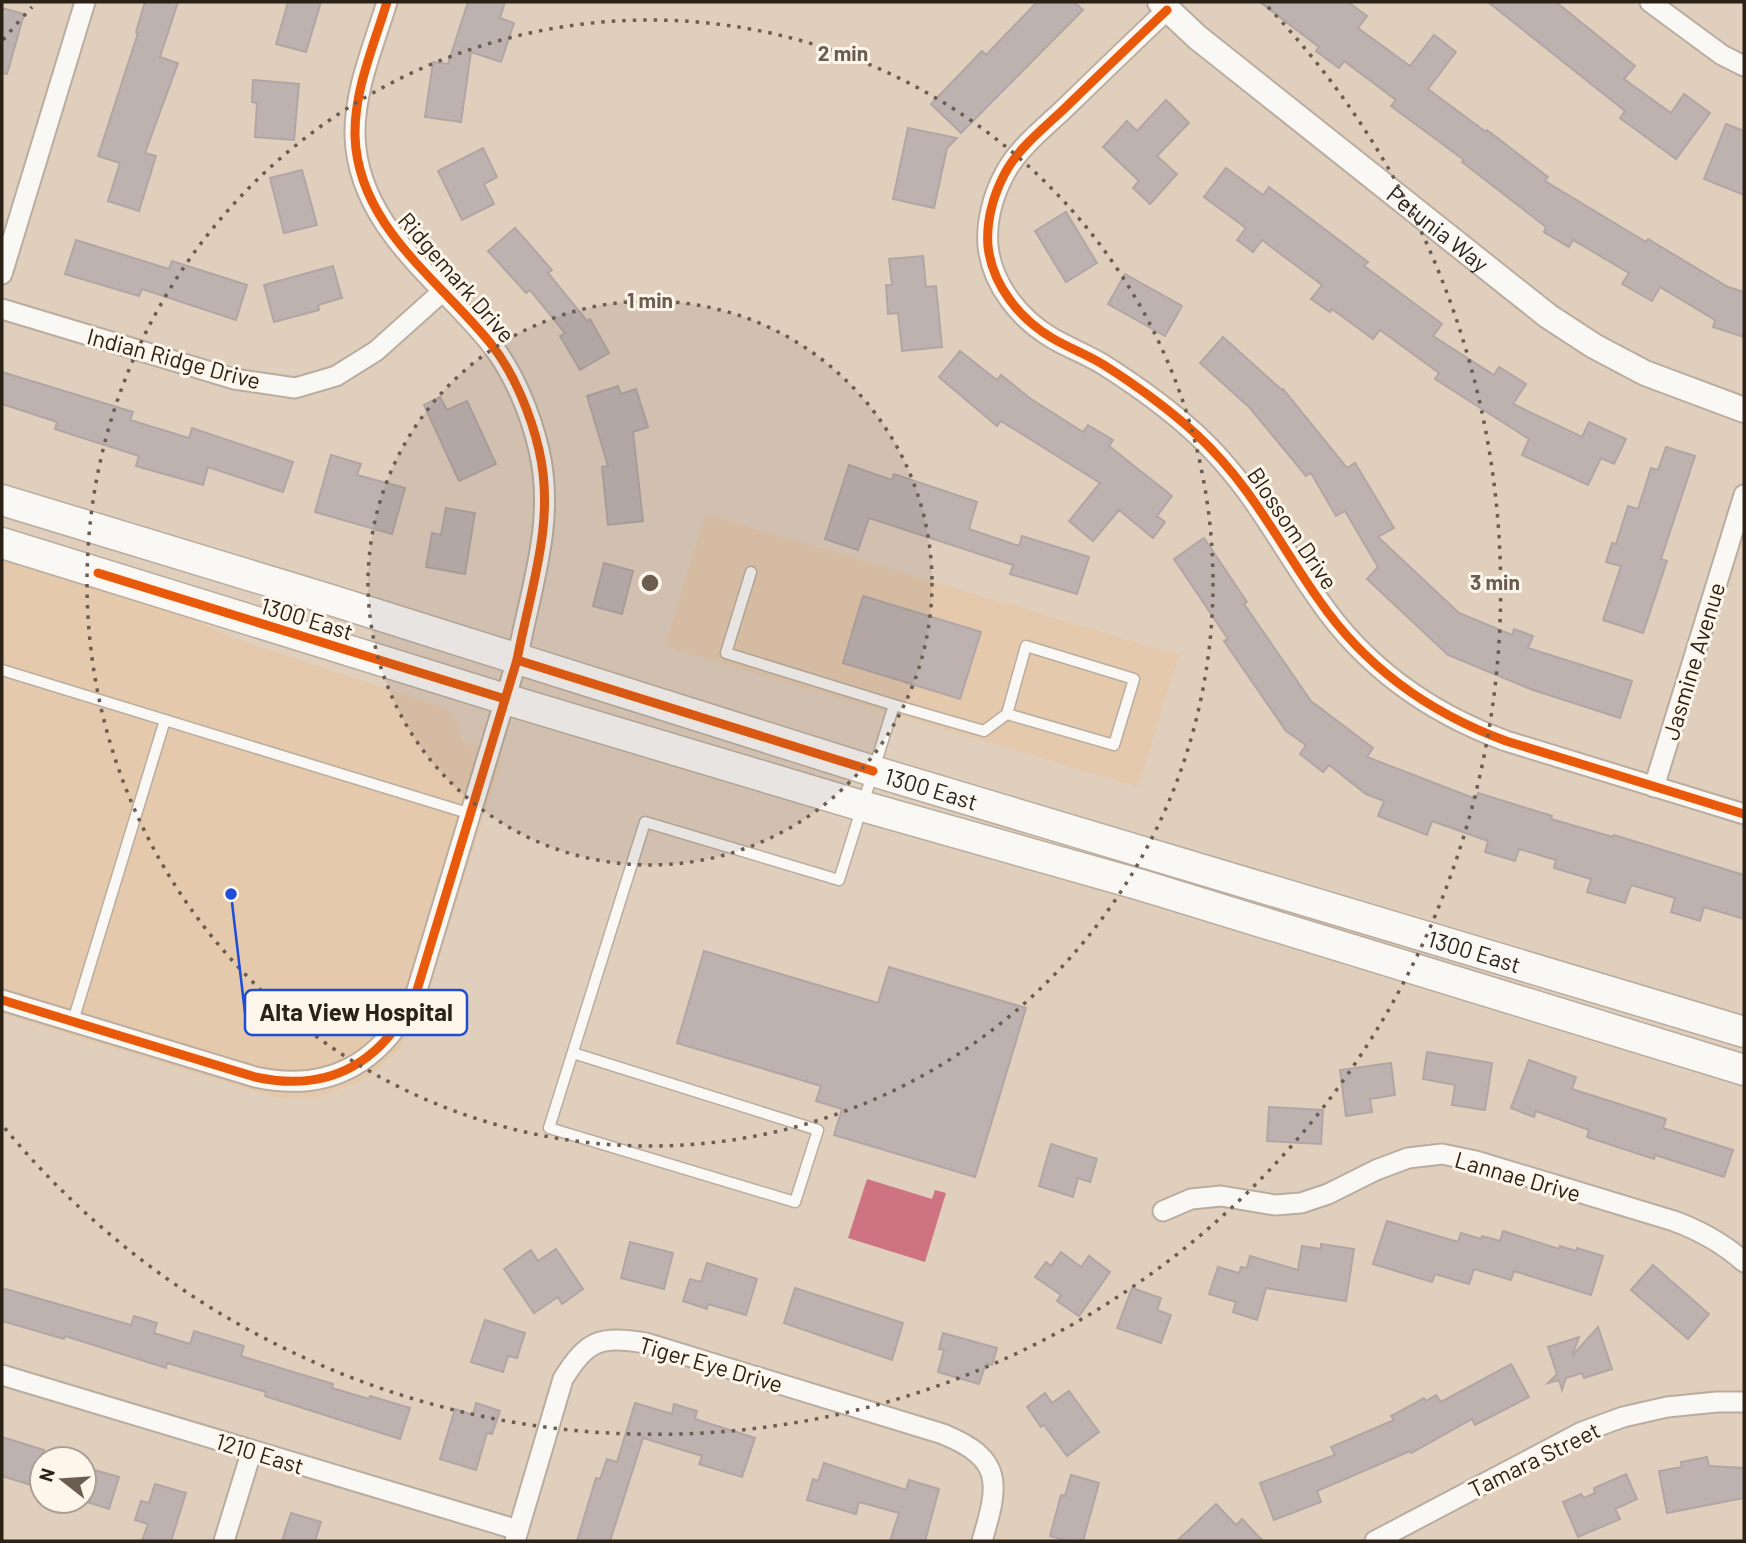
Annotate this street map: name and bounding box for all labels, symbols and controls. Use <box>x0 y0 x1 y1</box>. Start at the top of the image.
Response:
text: 2 min <box>818 40 868 65</box>
street label: Petunia Way <box>1382 180 1495 278</box>
street label: Ridgemark Drive <box>393 206 521 348</box>
text: 1 min <box>627 287 673 312</box>
street label: Indian Ridge Drive <box>84 321 264 395</box>
street label: Blossom Drive <box>1242 462 1344 594</box>
text: 3 min <box>1470 569 1520 594</box>
centre of rings <box>638 571 662 595</box>
street label: Jasmine Avenue <box>1656 579 1730 743</box>
street label: 1300 East <box>257 591 357 645</box>
street label: 1300 East <box>881 761 981 816</box>
street label: 1300 East <box>1425 924 1524 978</box>
callout: Alta View Hospital <box>245 990 467 1035</box>
text: Alta View Hospital <box>259 997 453 1026</box>
street label: Lannae Drive <box>1452 1145 1584 1207</box>
street label: Tiger Eye Drive <box>636 1330 786 1398</box>
street label: Tamara Street <box>1464 1415 1604 1503</box>
street label: 1210 East <box>212 1426 308 1480</box>
north arrow <box>28 1445 98 1515</box>
text: N <box>33 1465 59 1484</box>

